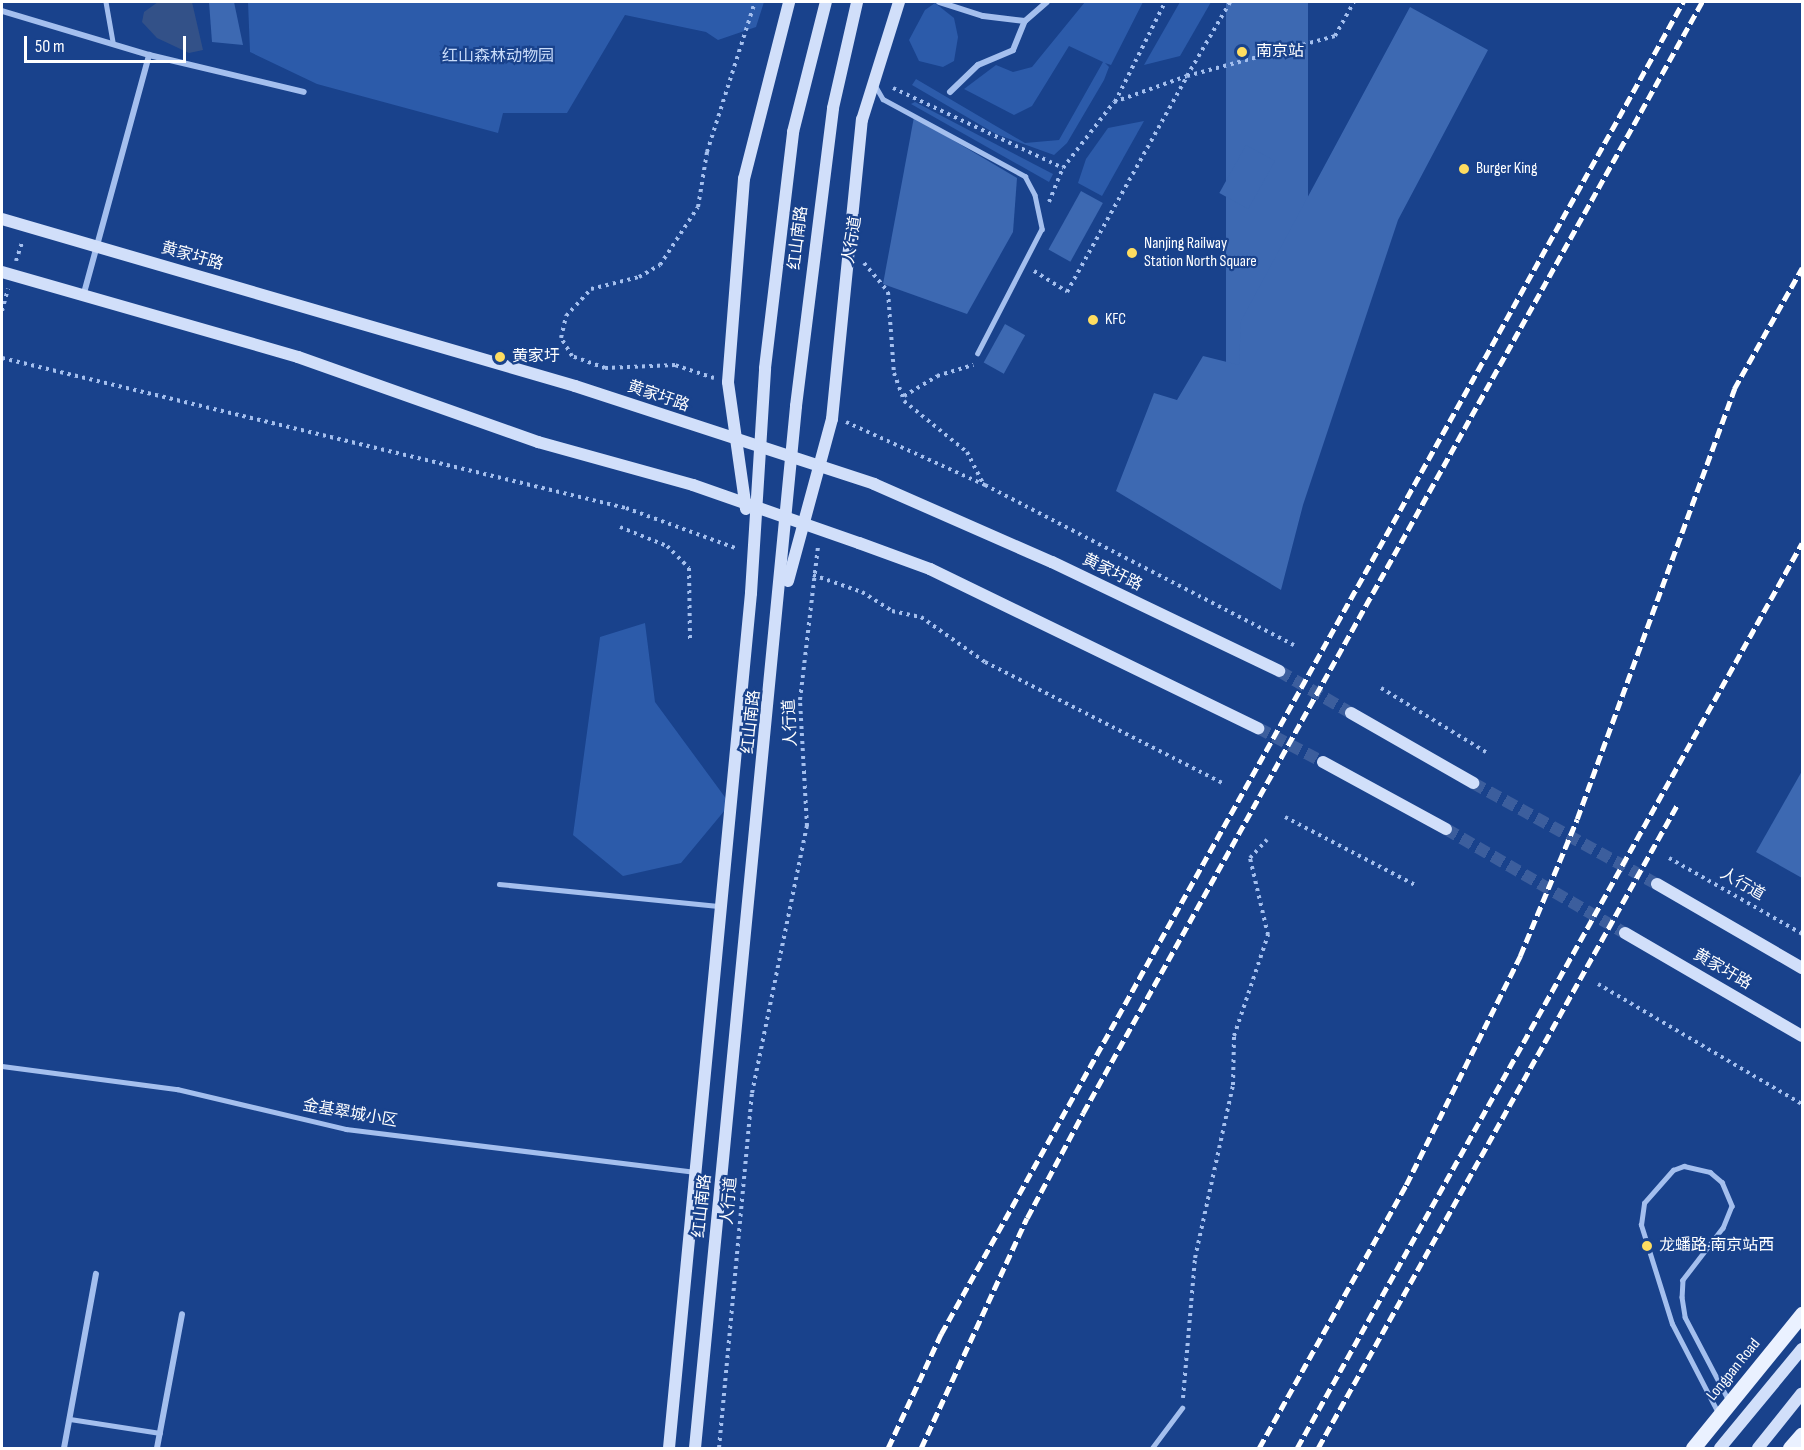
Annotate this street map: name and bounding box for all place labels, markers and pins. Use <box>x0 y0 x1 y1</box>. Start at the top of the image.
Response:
place label: 南京站 <box>1256 42 1304 62</box>
marker: 南京站 <box>1233 43 1251 61</box>
place label: Burger King <box>1476 159 1537 179</box>
marker: Burger King <box>1457 162 1471 176</box>
place label: Nanjing Railway Station North Square <box>1144 234 1257 272</box>
marker: Nanjing Railway Station North Square <box>1125 246 1139 260</box>
place label: KFC <box>1105 310 1126 330</box>
marker: KFC <box>1086 313 1100 327</box>
place label: 黄家圩 <box>512 347 560 367</box>
marker: 黄家圩 <box>493 350 507 364</box>
place label: 龙蟠路·南京站西 <box>1659 1236 1774 1256</box>
marker: 龙蟠路·南京站西 <box>1640 1239 1654 1253</box>

